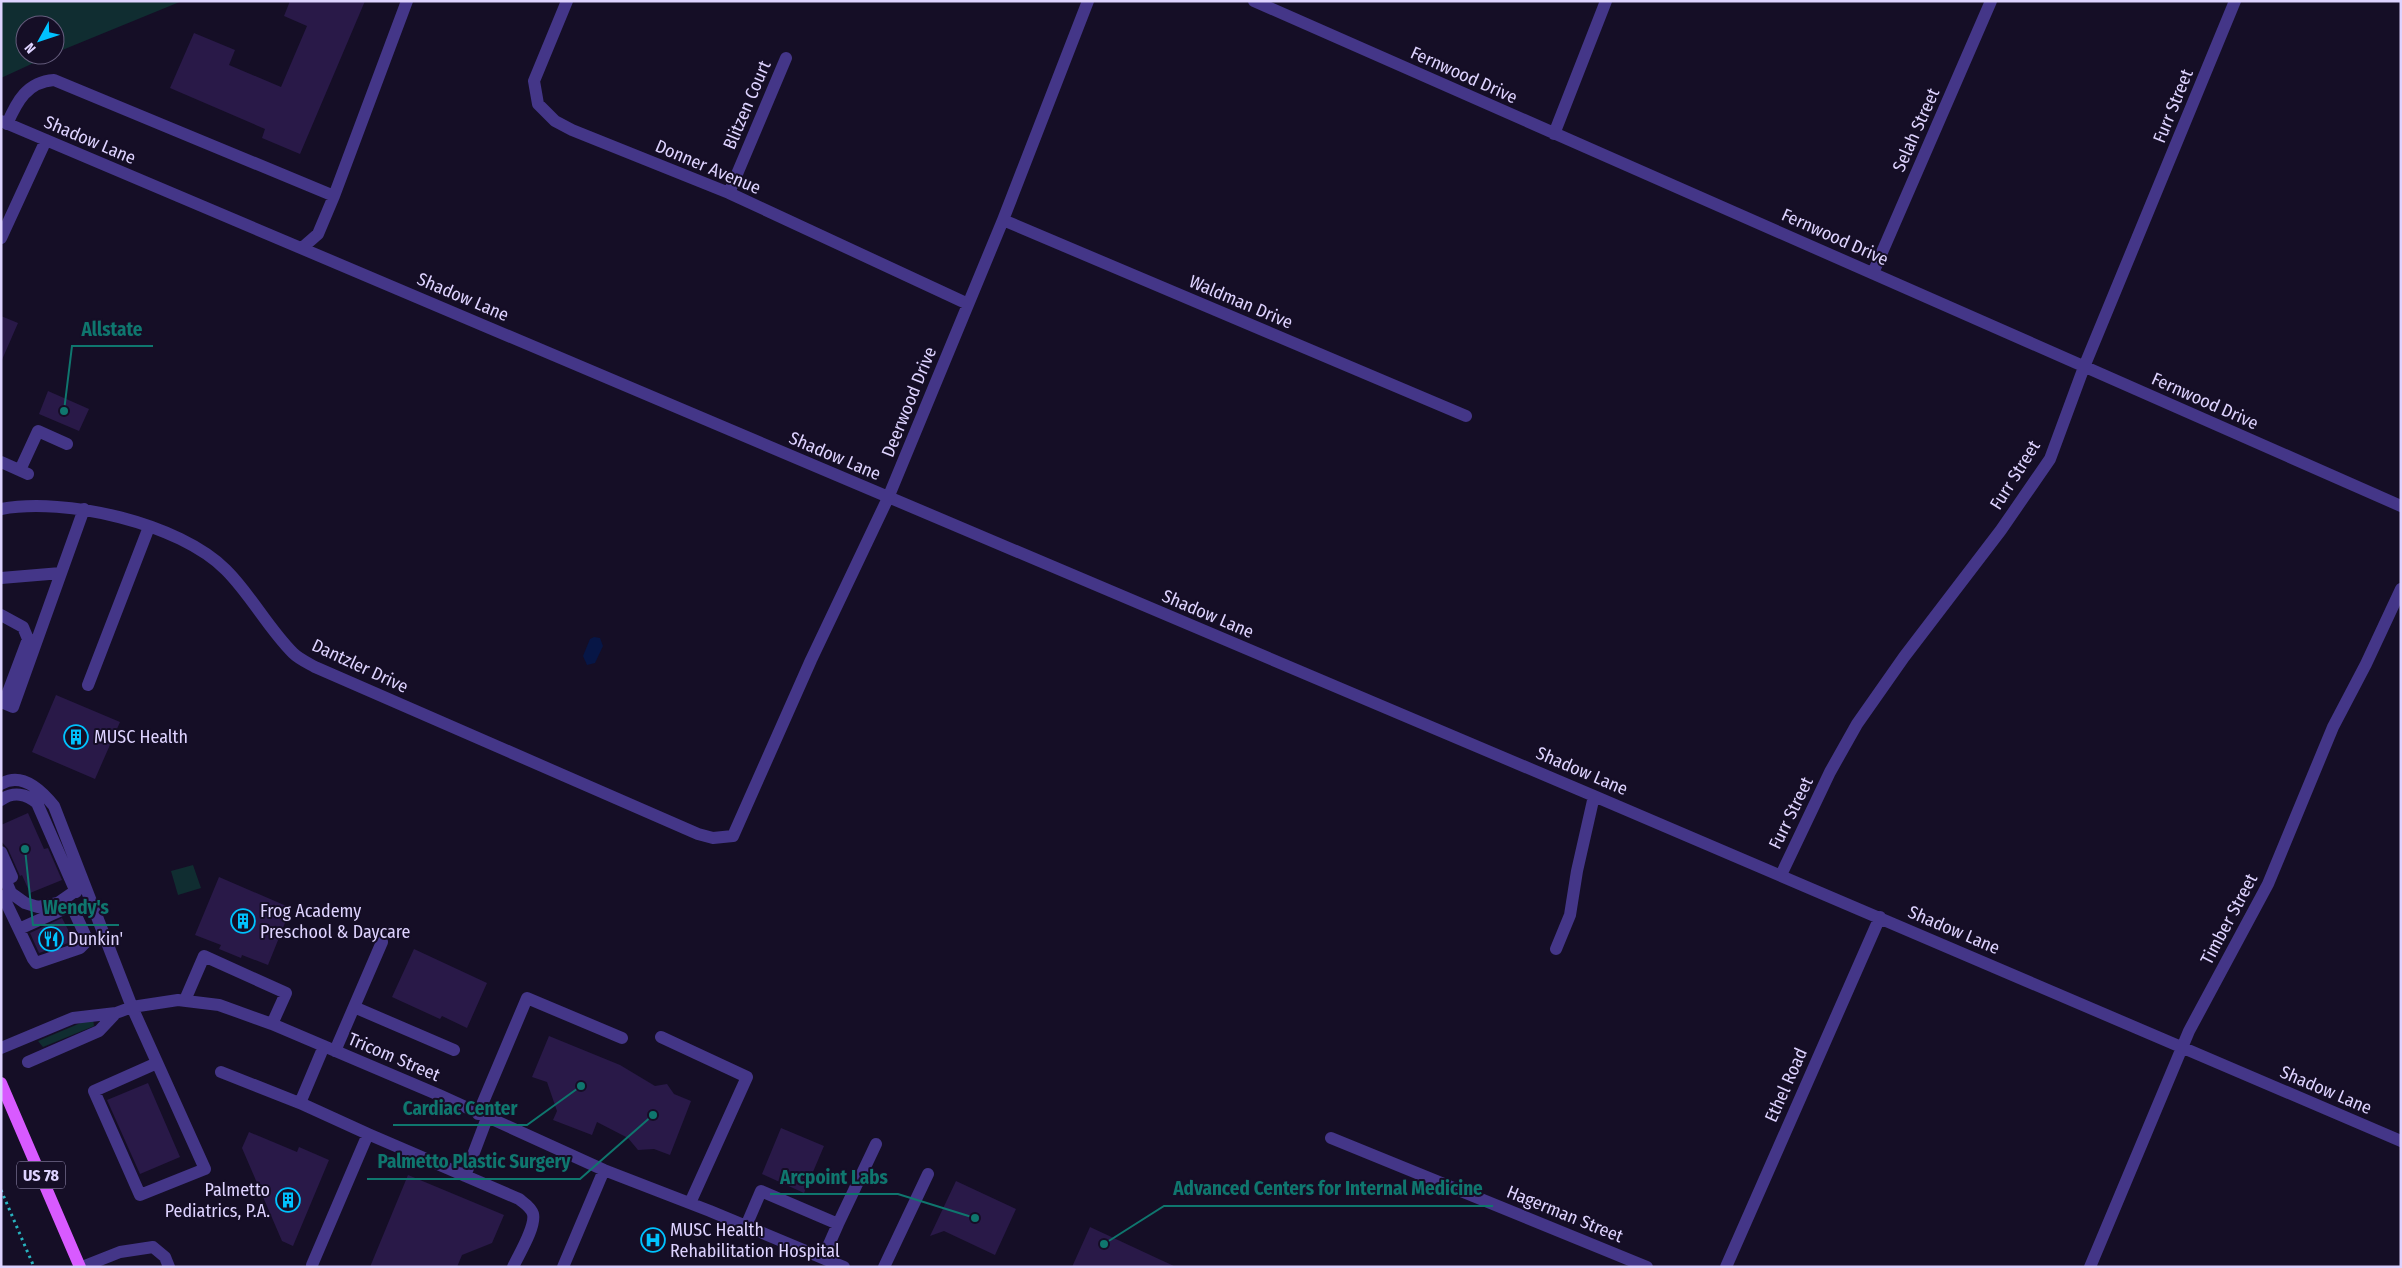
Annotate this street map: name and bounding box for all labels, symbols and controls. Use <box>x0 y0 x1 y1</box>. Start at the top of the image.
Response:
north arrow <box>15 15 65 65</box>
text: N <box>21 39 40 57</box>
street label: Fernwood Drive <box>1407 42 1521 108</box>
street label: Blitzen Court <box>718 57 776 153</box>
street label: Furr Street <box>2148 66 2198 146</box>
street label: Selah Street <box>1888 85 1944 175</box>
street label: Shadow Lane <box>41 111 139 169</box>
street label: Donner Avenue <box>652 135 764 199</box>
street label: Fernwood Drive <box>1778 204 1892 270</box>
street label: Shadow Lane <box>414 268 512 326</box>
street label: Waldman Drive <box>1186 270 1296 334</box>
callout: Allstate <box>72 312 153 346</box>
text: Allstate <box>81 318 143 341</box>
street label: Deerwood Drive <box>877 343 941 460</box>
street label: Fernwood Drive <box>2148 368 2262 434</box>
street label: Shadow Lane <box>786 427 884 485</box>
street label: Furr Street <box>1985 436 2045 514</box>
street label: Shadow Lane <box>1159 585 1257 643</box>
street label: Dantzler Drive <box>308 634 412 698</box>
building icon: MUSC Health <box>63 724 89 750</box>
place label: MUSC Health <box>94 726 188 748</box>
street label: Shadow Lane <box>1533 742 1631 800</box>
street label: Furr Street <box>1764 773 1818 853</box>
street label: Timber Street <box>2196 870 2262 968</box>
callout: Wendy's <box>33 891 119 925</box>
text: Wendy's <box>43 896 110 919</box>
place label: Frog Academy Preschool & Daycare <box>260 900 411 943</box>
street label: Shadow Lane <box>1905 901 2003 959</box>
building icon: Frog Academy Preschool & Daycare <box>230 908 256 934</box>
restaurant icon: Dunkin' <box>38 926 64 952</box>
place label: Dunkin' <box>68 928 123 950</box>
street label: Tricom Street <box>345 1028 443 1086</box>
street label: Ethel Road <box>1760 1045 1812 1125</box>
street label: Shadow Lane <box>2277 1061 2375 1119</box>
callout: Cardiac Center <box>393 1091 527 1125</box>
text: Cardiac Center <box>403 1097 518 1120</box>
callout: Palmetto Plastic Surgery <box>367 1145 580 1179</box>
text: Palmetto Plastic Surgery <box>377 1150 571 1173</box>
callout: Arcpoint Labs <box>770 1160 898 1194</box>
road number: US 78 <box>17 1162 65 1188</box>
text: Arcpoint Labs <box>779 1166 889 1189</box>
callout: Advanced Centers for Internal Medicine <box>1164 1172 1493 1206</box>
text: Advanced Centers for Internal Medicine <box>1172 1177 1483 1200</box>
place label: Palmetto Pediatrics, P.A. <box>165 1179 270 1222</box>
street label: Hagerman Street <box>1504 1181 1626 1247</box>
building icon: Palmetto Pediatrics, P.A. <box>275 1187 301 1213</box>
place label: MUSC Health Rehabilitation Hospital <box>670 1219 840 1262</box>
hospital icon: MUSC Health Rehabilitation Hospital <box>640 1227 666 1253</box>

